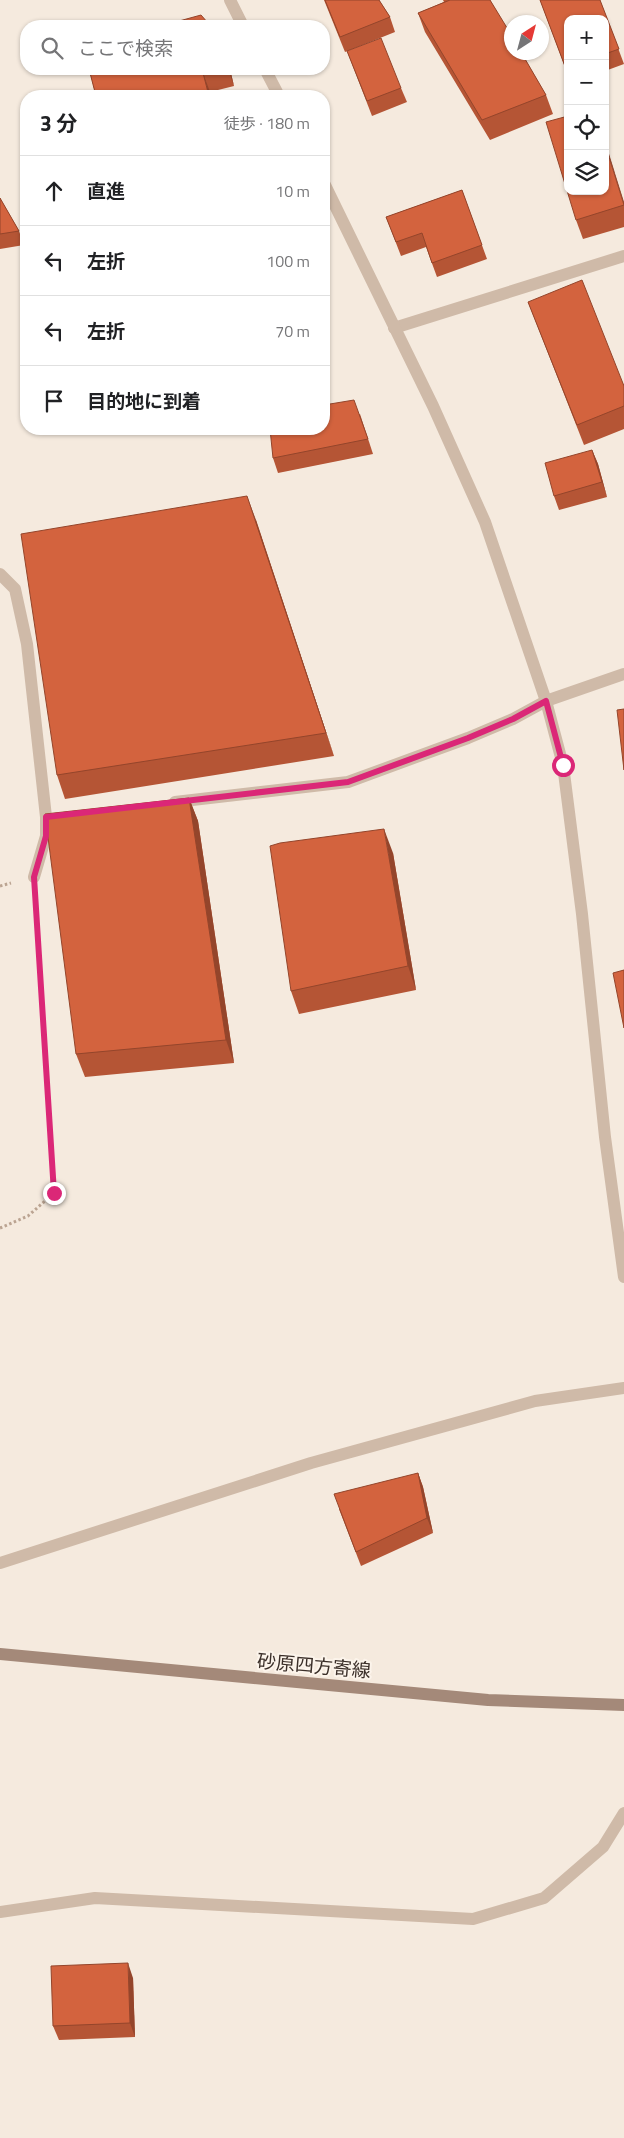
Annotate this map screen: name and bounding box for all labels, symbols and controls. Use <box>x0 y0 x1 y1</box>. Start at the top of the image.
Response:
north arrow <box>504 15 549 60</box>
map controls <box>564 15 609 195</box>
button: + <box>564 15 609 60</box>
search box <box>20 20 330 75</box>
text: ここで検索 <box>78 33 173 62</box>
icon: search <box>38 34 66 62</box>
button: − <box>564 60 609 105</box>
button: locate <box>564 105 609 150</box>
text: 3 分 <box>40 107 77 139</box>
text: 徒歩 · 180 m <box>224 111 310 135</box>
button: layers <box>564 150 609 195</box>
text: 直進 <box>87 176 125 205</box>
icon: ahead <box>40 177 68 205</box>
text: 10 m <box>275 179 310 203</box>
text: 左折 <box>87 246 125 275</box>
icon: left <box>40 247 68 275</box>
text: 100 m <box>266 249 310 273</box>
text: 左折 <box>87 316 125 345</box>
icon: left <box>40 317 68 345</box>
text: 70 m <box>275 319 310 343</box>
text: 目的地に到着 <box>87 386 201 415</box>
icon: arrive <box>40 387 68 415</box>
route start <box>552 754 575 777</box>
route end <box>43 1182 66 1205</box>
street label: 砂原四方寄線 <box>256 1646 372 1684</box>

